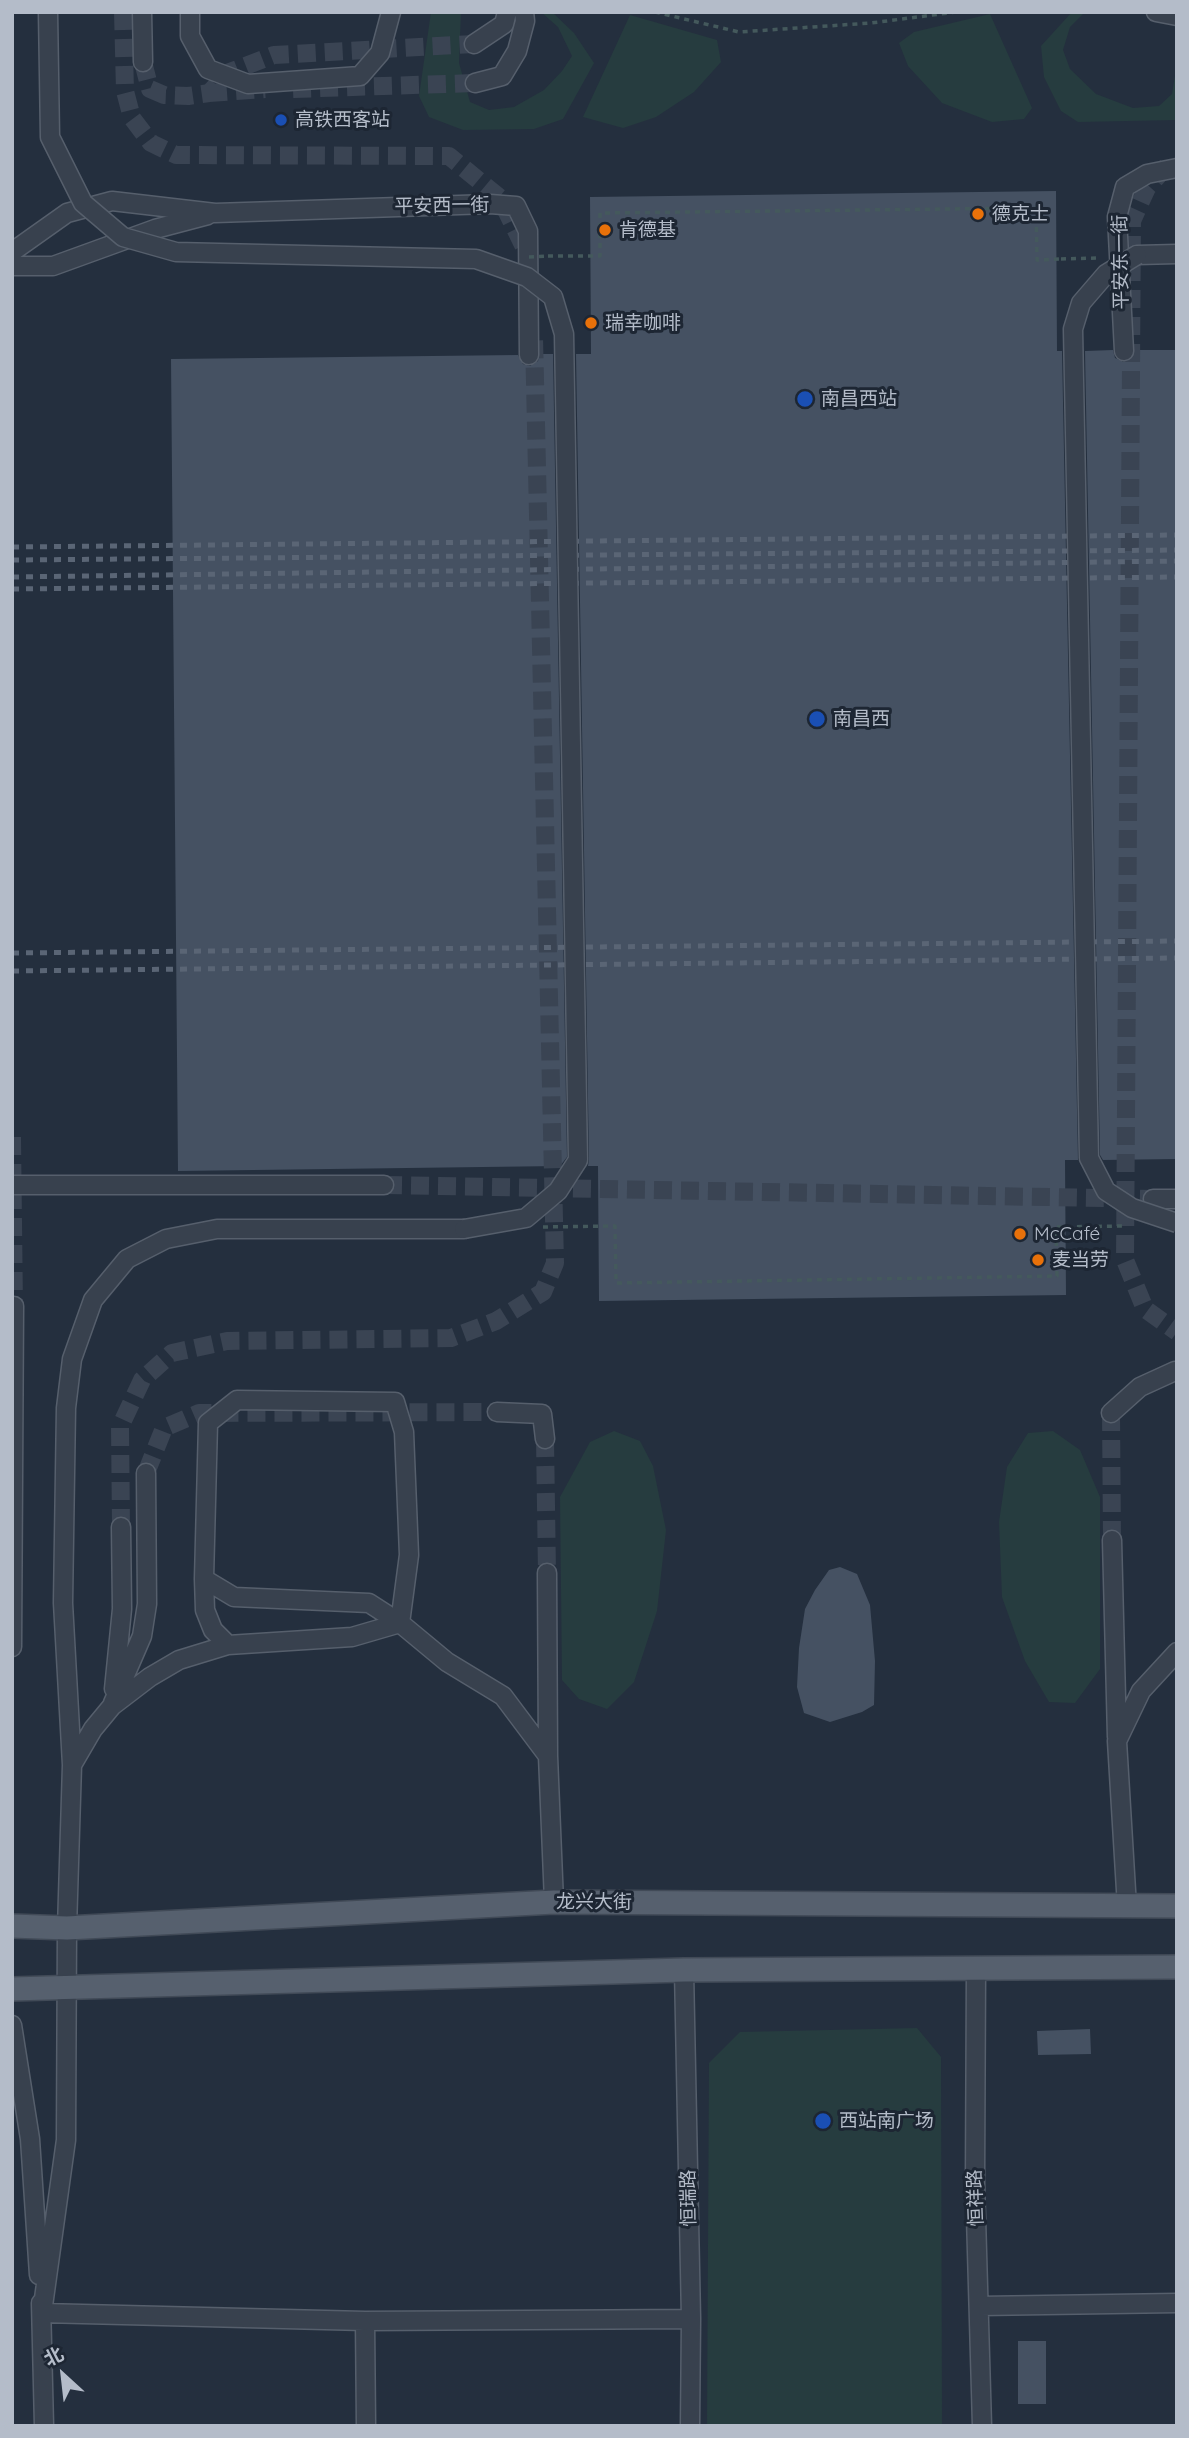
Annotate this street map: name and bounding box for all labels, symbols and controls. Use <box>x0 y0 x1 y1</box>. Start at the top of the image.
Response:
place label: 高铁西客站 <box>295 109 390 131</box>
marker: 高铁西客站 <box>273 112 289 128</box>
street label: 平安西一街 <box>394 194 490 218</box>
place label: 德克士 <box>992 203 1049 225</box>
marker: 德克士 <box>970 206 986 222</box>
street label: 平安东一街 <box>1109 214 1133 310</box>
place label: 肯德基 <box>619 219 676 241</box>
marker: 肯德基 <box>597 222 613 238</box>
place label: 瑞幸咖啡 <box>605 312 681 334</box>
marker: 瑞幸咖啡 <box>583 315 599 331</box>
place label: 南昌西站 <box>821 388 897 410</box>
marker: 南昌西站 <box>795 389 815 409</box>
place label: 南昌西 <box>833 708 890 730</box>
marker: 南昌西 <box>807 709 827 729</box>
place label: McCafé <box>1034 1223 1100 1245</box>
marker: McCafé <box>1012 1226 1028 1242</box>
place label: 麦当劳 <box>1052 1249 1109 1271</box>
marker: 麦当劳 <box>1030 1252 1046 1268</box>
street label: 龙兴大街 <box>556 1891 632 1913</box>
place label: 西站南广场 <box>839 2110 934 2132</box>
marker: 西站南广场 <box>813 2111 833 2131</box>
street label: 恒瑞路 <box>677 2169 701 2227</box>
street label: 恒祥路 <box>964 2169 988 2227</box>
north arrow <box>28 2340 98 2410</box>
text: 北 <box>40 2341 67 2371</box>

